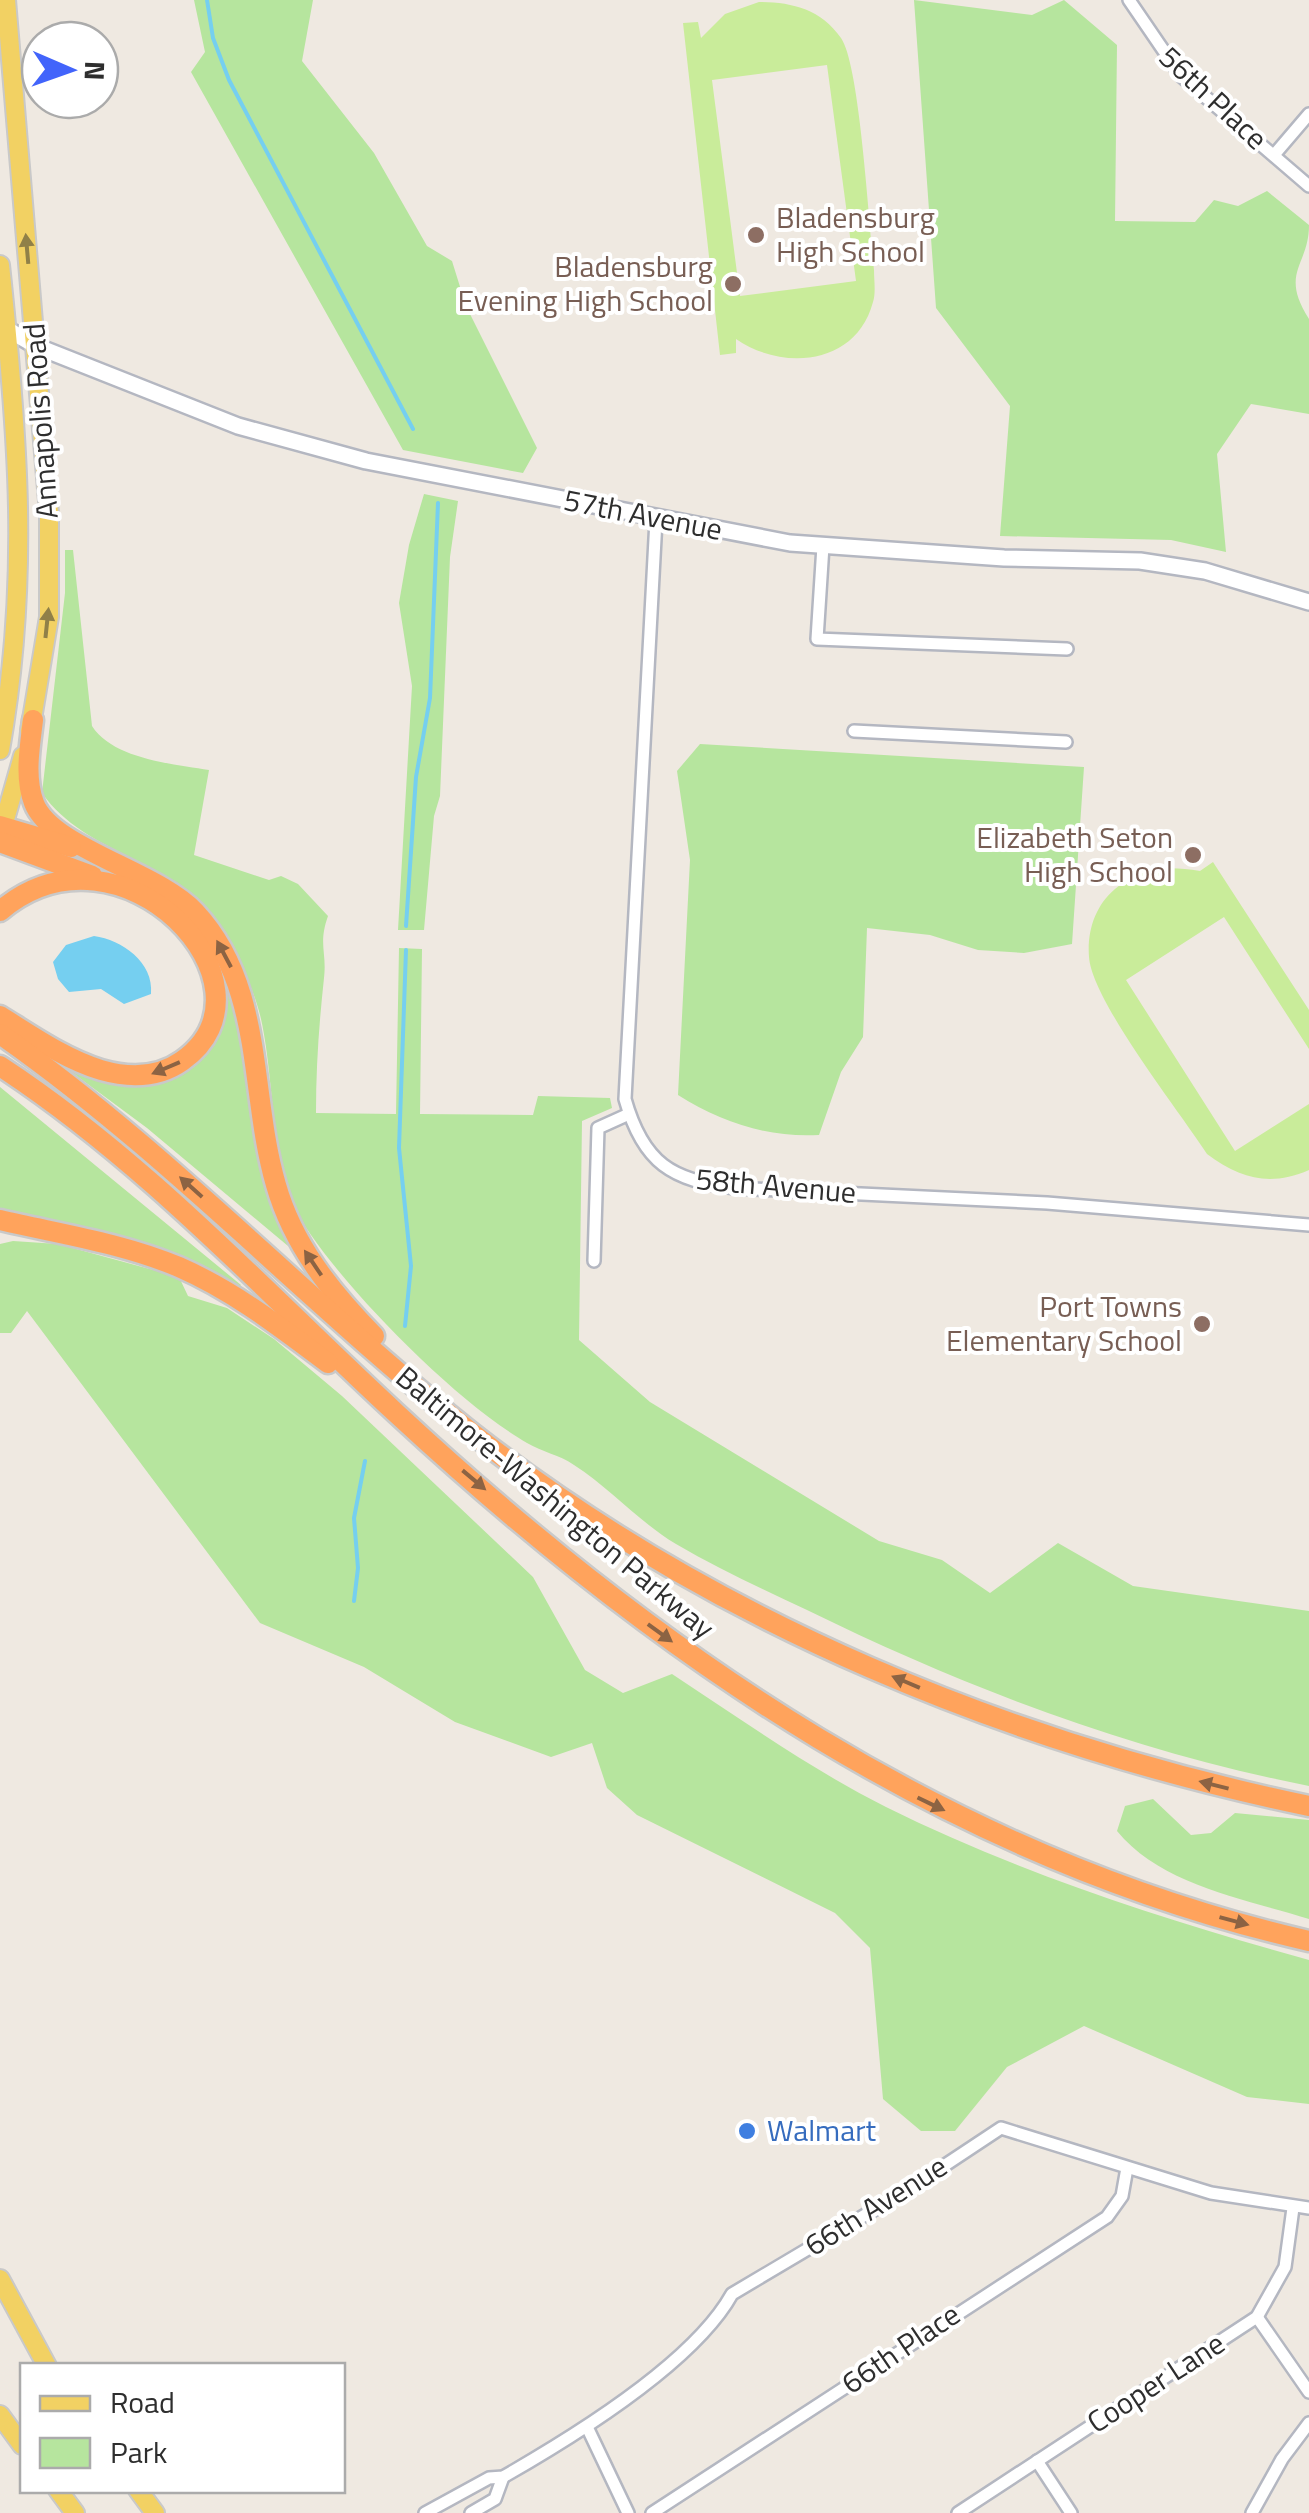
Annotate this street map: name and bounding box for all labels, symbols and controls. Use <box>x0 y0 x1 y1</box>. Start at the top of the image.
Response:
north arrow <box>20 20 120 120</box>
street label: 56th Place <box>1149 35 1279 160</box>
text: N <box>74 60 117 81</box>
place label: Bladensburg High School <box>776 194 935 274</box>
marker: Bladensburg High School <box>745 224 767 246</box>
one-way arrow <box>19 233 35 264</box>
place label: Bladensburg Evening High School <box>458 243 713 323</box>
marker: Bladensburg Evening High School <box>722 273 744 295</box>
street label: Annapolis Road <box>10 322 70 520</box>
street label: 57th Avenue <box>560 476 726 552</box>
one-way arrow <box>39 607 55 639</box>
place label: Elizabeth Seton High School <box>976 814 1173 894</box>
marker: Elizabeth Seton High School <box>1182 844 1204 866</box>
one-way arrow <box>215 940 233 968</box>
one-way arrow <box>151 1060 181 1076</box>
street label: 58th Avenue <box>694 1155 858 1215</box>
one-way arrow <box>179 1176 203 1199</box>
one-way arrow <box>304 1250 322 1277</box>
place label: Port Towns Elementary School <box>946 1283 1182 1363</box>
marker: Port Towns Elementary School <box>1191 1313 1213 1335</box>
street label: Baltimore-Washington Parkway <box>386 1355 725 1650</box>
one-way arrow <box>462 1469 487 1490</box>
one-way arrow <box>647 1622 673 1642</box>
one-way arrow <box>891 1673 921 1689</box>
one-way arrow <box>1198 1777 1229 1793</box>
one-way arrow <box>917 1795 946 1812</box>
one-way arrow <box>1218 1913 1249 1929</box>
place label: Walmart <box>767 2107 877 2153</box>
marker: Walmart <box>736 2120 758 2142</box>
street label: 66th Avenue <box>795 2143 956 2267</box>
street label: 66th Place <box>832 2291 969 2405</box>
street label: Cooper Lane <box>1077 2320 1234 2444</box>
legend <box>20 2363 345 2493</box>
text: Road <box>110 2379 175 2425</box>
text: Park <box>110 2429 167 2475</box>

